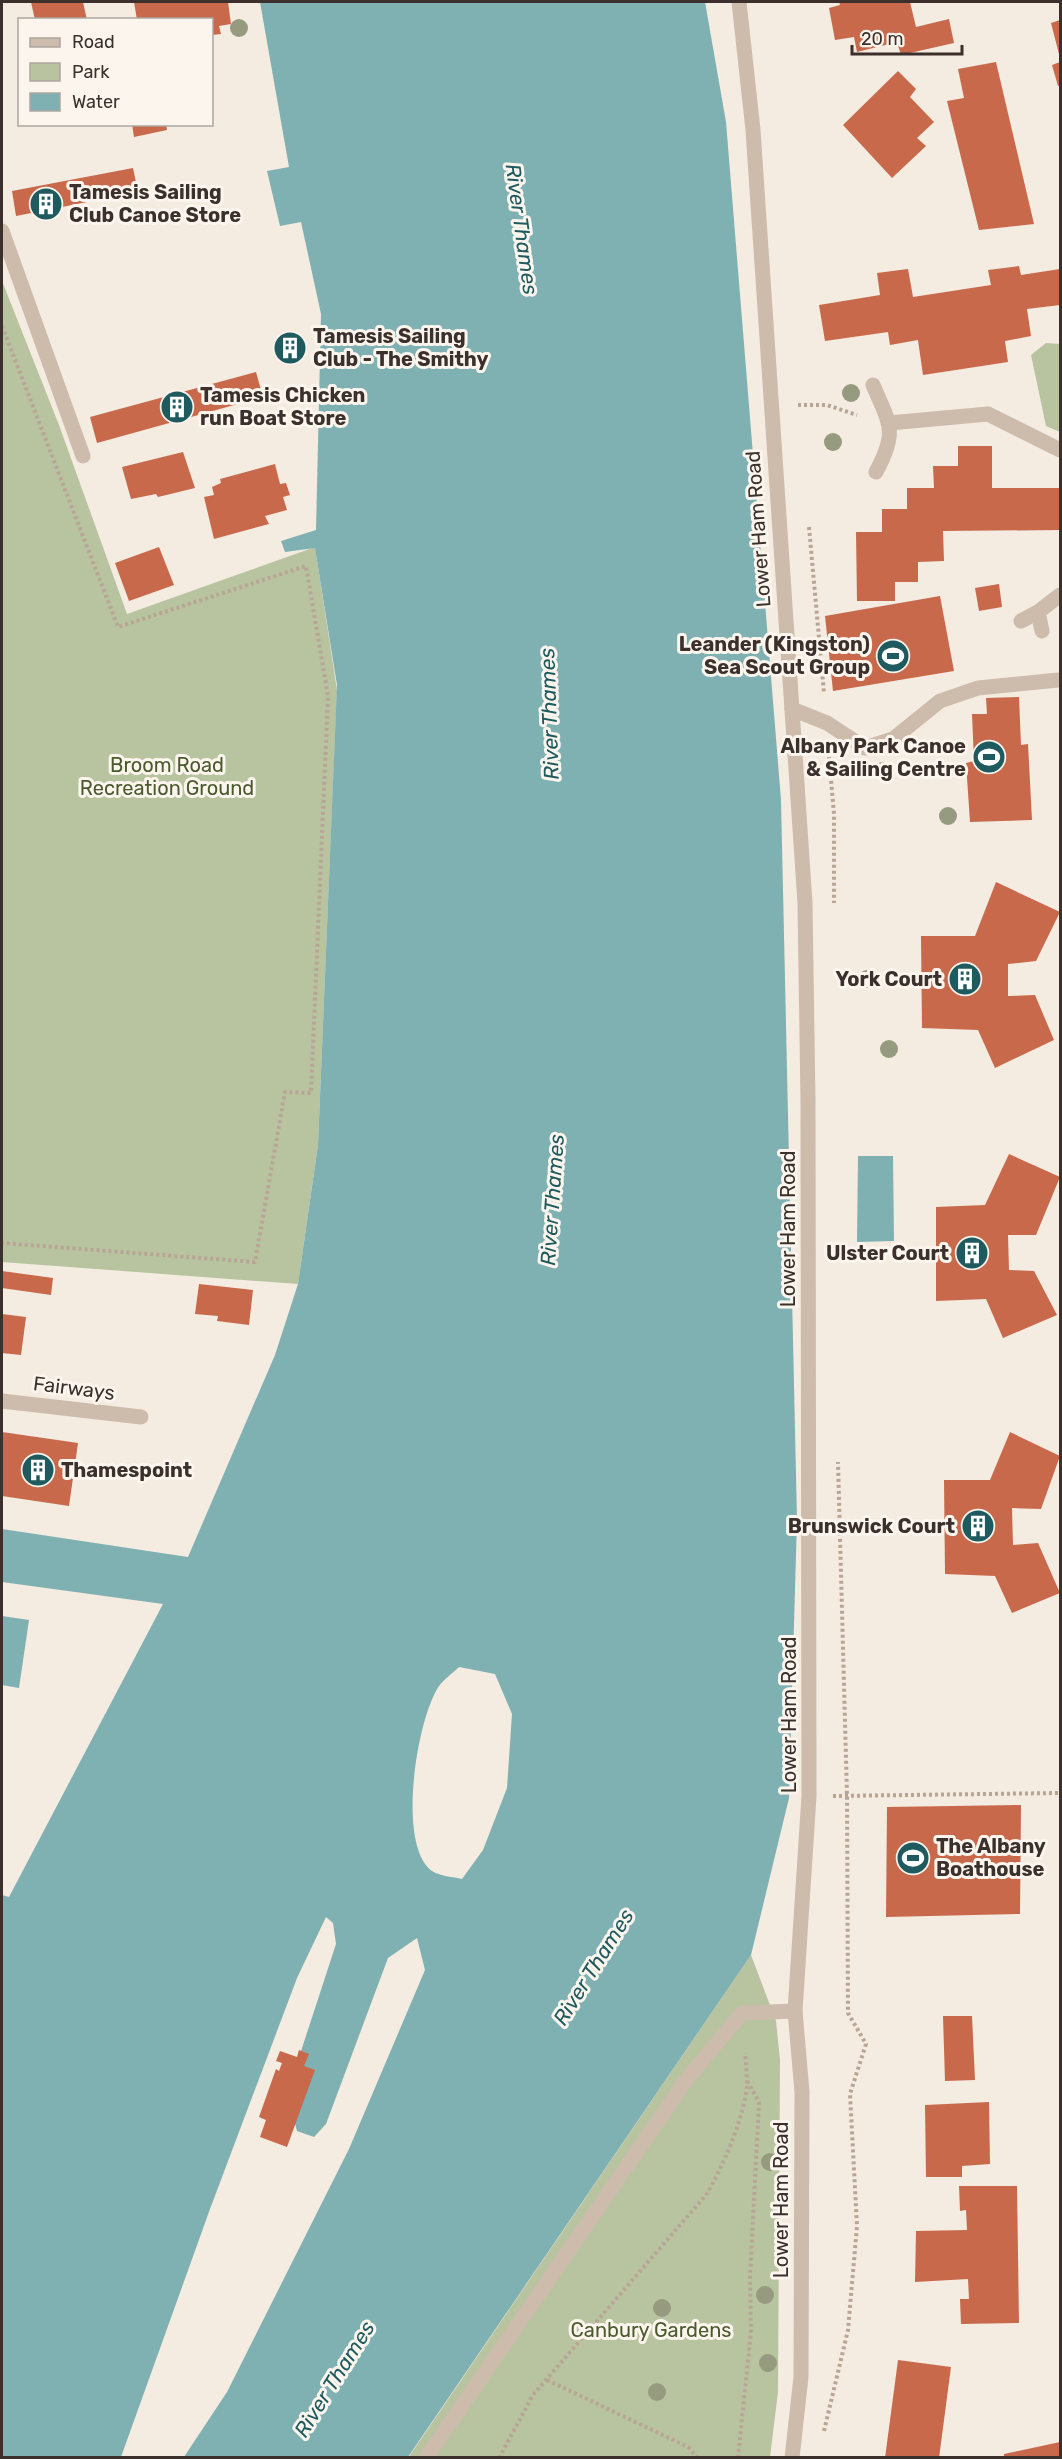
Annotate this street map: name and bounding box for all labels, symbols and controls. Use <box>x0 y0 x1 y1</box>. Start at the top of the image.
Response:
legend <box>18 18 213 126</box>
scale bar <box>852 18 962 56</box>
text: 20 m <box>861 28 903 50</box>
text: Road <box>72 31 115 53</box>
text: Park <box>72 61 110 83</box>
text: Water <box>72 91 120 113</box>
water label: River Thames <box>500 162 544 296</box>
place label: Tamesis Sailing Club Canoe Store <box>69 180 241 227</box>
building icon: Tamesis Sailing Club Canoe Store <box>28 186 64 222</box>
place label: Tamesis Sailing Club - The Smithy <box>313 324 488 371</box>
building icon: Tamesis Sailing Club - The Smithy <box>272 330 308 366</box>
place label: Tamesis Chicken run Boat Store <box>200 383 365 430</box>
building icon: Tamesis Chicken run Boat Store <box>159 389 195 425</box>
street label: Lower Ham Road <box>741 450 775 608</box>
place label: Leander (Kingston) Sea Scout Group <box>679 632 870 679</box>
sports icon: Leander (Kingston) Sea Scout Group <box>875 638 911 674</box>
water label: River Thames <box>534 647 564 780</box>
place label: Albany Park Canoe & Sailing Centre <box>781 734 966 781</box>
sports icon: Albany Park Canoe & Sailing Centre <box>971 739 1007 775</box>
park label: Broom Road Recreation Ground <box>80 753 254 800</box>
building icon: York Court <box>947 961 983 997</box>
place label: York Court <box>835 967 942 991</box>
water label: River Thames <box>535 1133 569 1267</box>
street label: Lower Ham Road <box>776 1151 800 1307</box>
building icon: Ulster Court <box>954 1235 990 1271</box>
place label: Ulster Court <box>826 1241 949 1265</box>
street label: Fairways <box>32 1371 116 1405</box>
building icon: Thamespoint <box>20 1452 56 1488</box>
place label: Thamespoint <box>61 1458 192 1482</box>
building icon: Brunswick Court <box>960 1508 996 1544</box>
place label: Brunswick Court <box>788 1514 955 1538</box>
street label: Lower Ham Road <box>777 1637 801 1793</box>
place label: The Albany Boathouse <box>936 1834 1046 1881</box>
sports icon: The Albany Boathouse <box>895 1840 931 1876</box>
water label: River Thames <box>547 1904 639 2030</box>
street label: Lower Ham Road <box>769 2122 793 2278</box>
water label: River Thames <box>288 2316 380 2442</box>
park label: Canbury Gardens <box>571 2318 731 2342</box>

